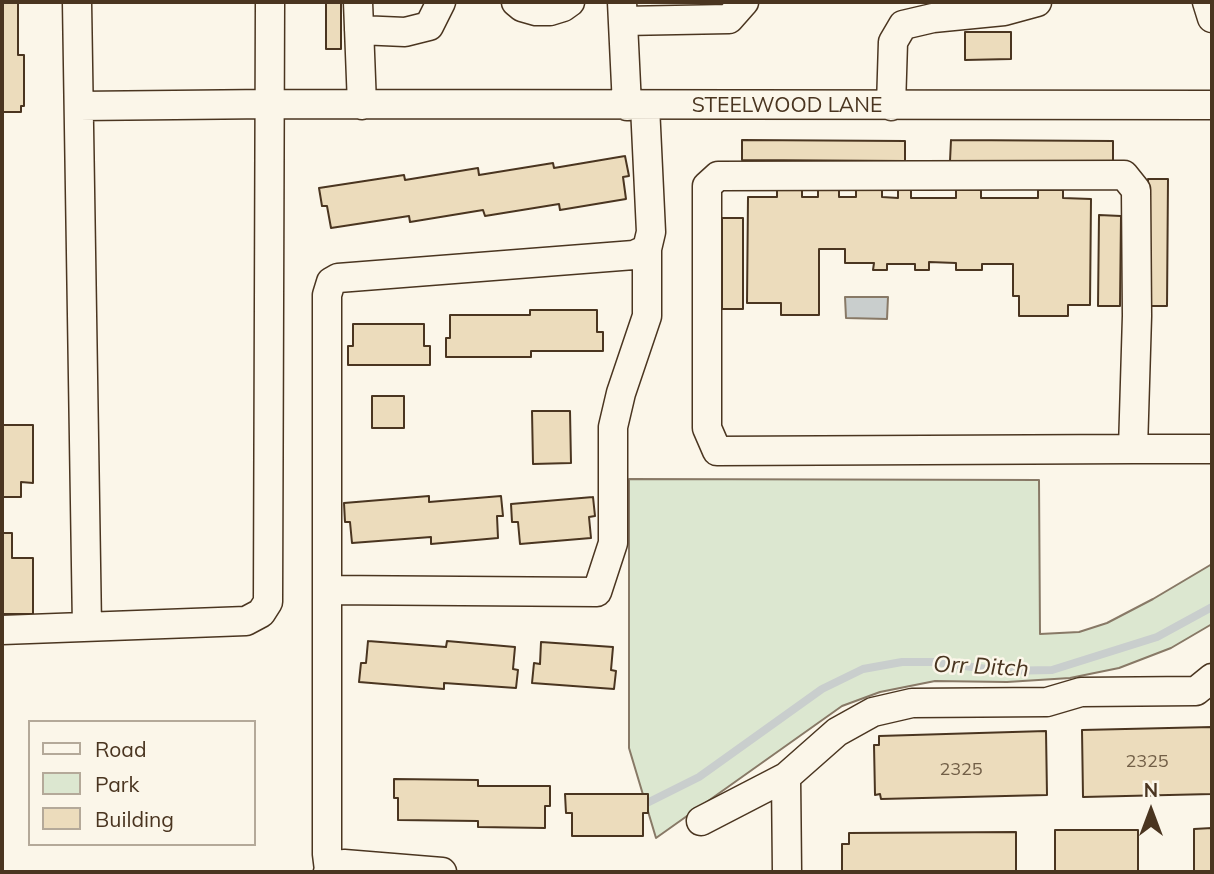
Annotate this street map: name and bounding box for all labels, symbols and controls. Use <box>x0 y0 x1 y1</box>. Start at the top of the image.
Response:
street label: STEELWOOD LANE <box>692 93 882 119</box>
water label: Orr Ditch <box>932 651 1030 683</box>
legend <box>28 720 256 846</box>
text: Road <box>95 736 146 762</box>
house number: 2325 <box>1125 751 1169 773</box>
house number: 2325 <box>939 759 983 781</box>
text: Park <box>95 771 139 797</box>
north arrow <box>1116 776 1186 846</box>
text: N <box>1144 778 1158 802</box>
text: Building <box>95 806 174 832</box>

